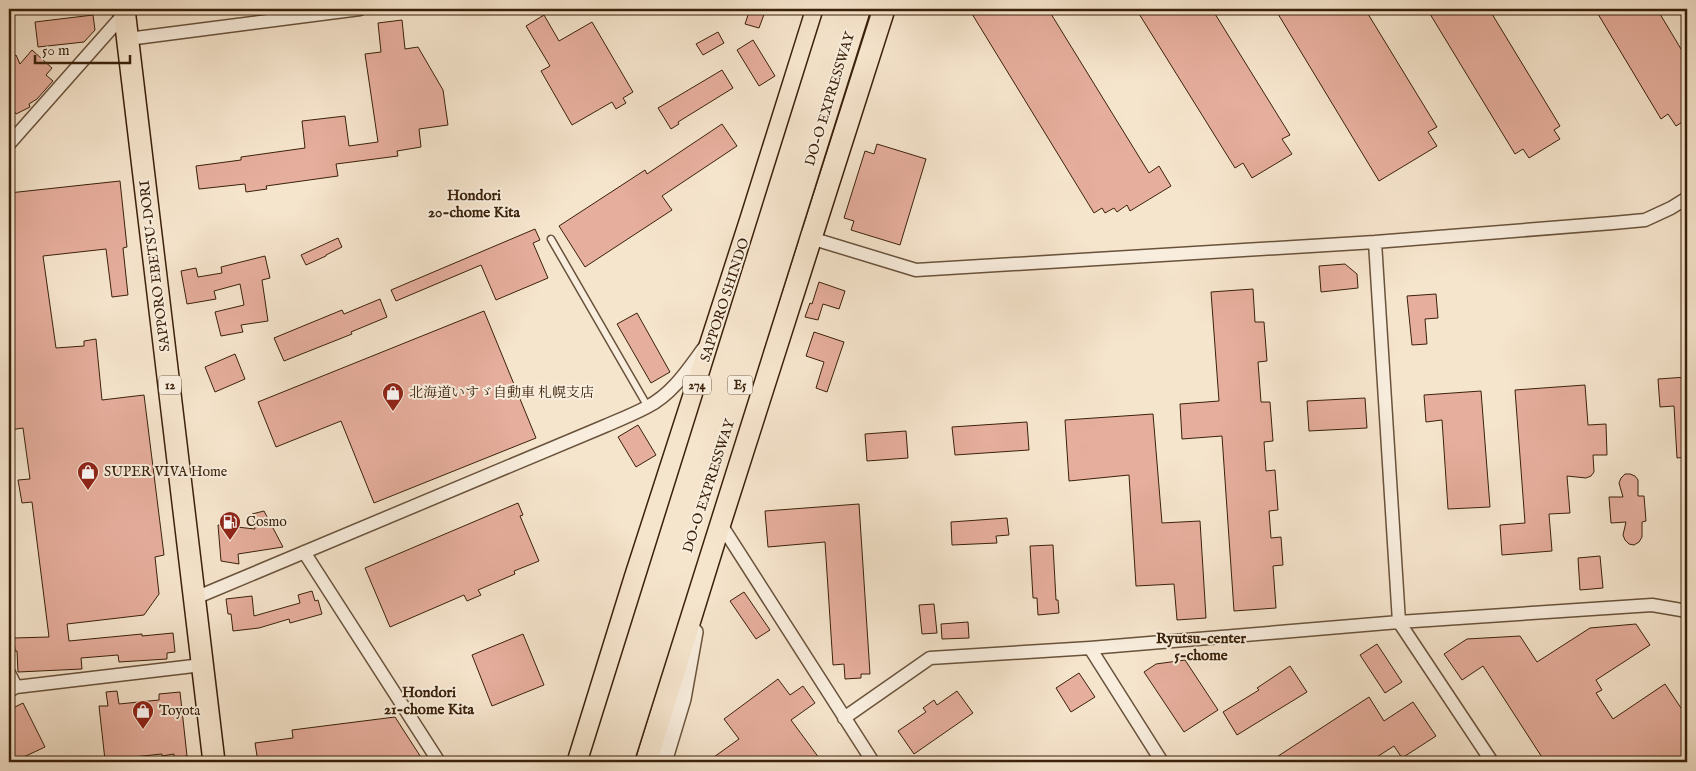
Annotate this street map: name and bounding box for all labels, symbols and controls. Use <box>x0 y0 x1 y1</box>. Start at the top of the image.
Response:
street label: DO-O EXPRESSWAY <box>801 28 859 168</box>
scale bar <box>35 32 130 64</box>
text: 50 m <box>42 41 70 60</box>
street label: SAPPORO EBETSU-DORI <box>136 179 174 353</box>
district label: Hondori 20-chome Kita <box>428 186 520 222</box>
street label: SAPPORO SHINDO <box>696 235 754 364</box>
road number: 12 <box>159 376 181 394</box>
road number: 274 <box>683 376 711 394</box>
road number: E5 <box>728 376 752 394</box>
shop icon: 北海道いすゞ自動車 札幌支店 <box>381 381 405 412</box>
place label: 北海道いすゞ自動車 札幌支店 <box>409 384 594 402</box>
street label: DO-O EXPRESSWAY <box>679 416 740 555</box>
shop icon: SUPER VIVA Home <box>76 460 100 491</box>
place label: SUPER VIVA Home <box>104 463 228 481</box>
fuel station icon: Cosmo <box>218 510 242 541</box>
place label: Cosmo <box>246 513 287 531</box>
district label: Ryutsu-center 5-chome <box>1156 629 1246 665</box>
district label: Hondori 21-chome Kita <box>384 683 475 719</box>
shop icon: Toyota <box>131 699 155 730</box>
place label: Toyota <box>159 702 201 720</box>

